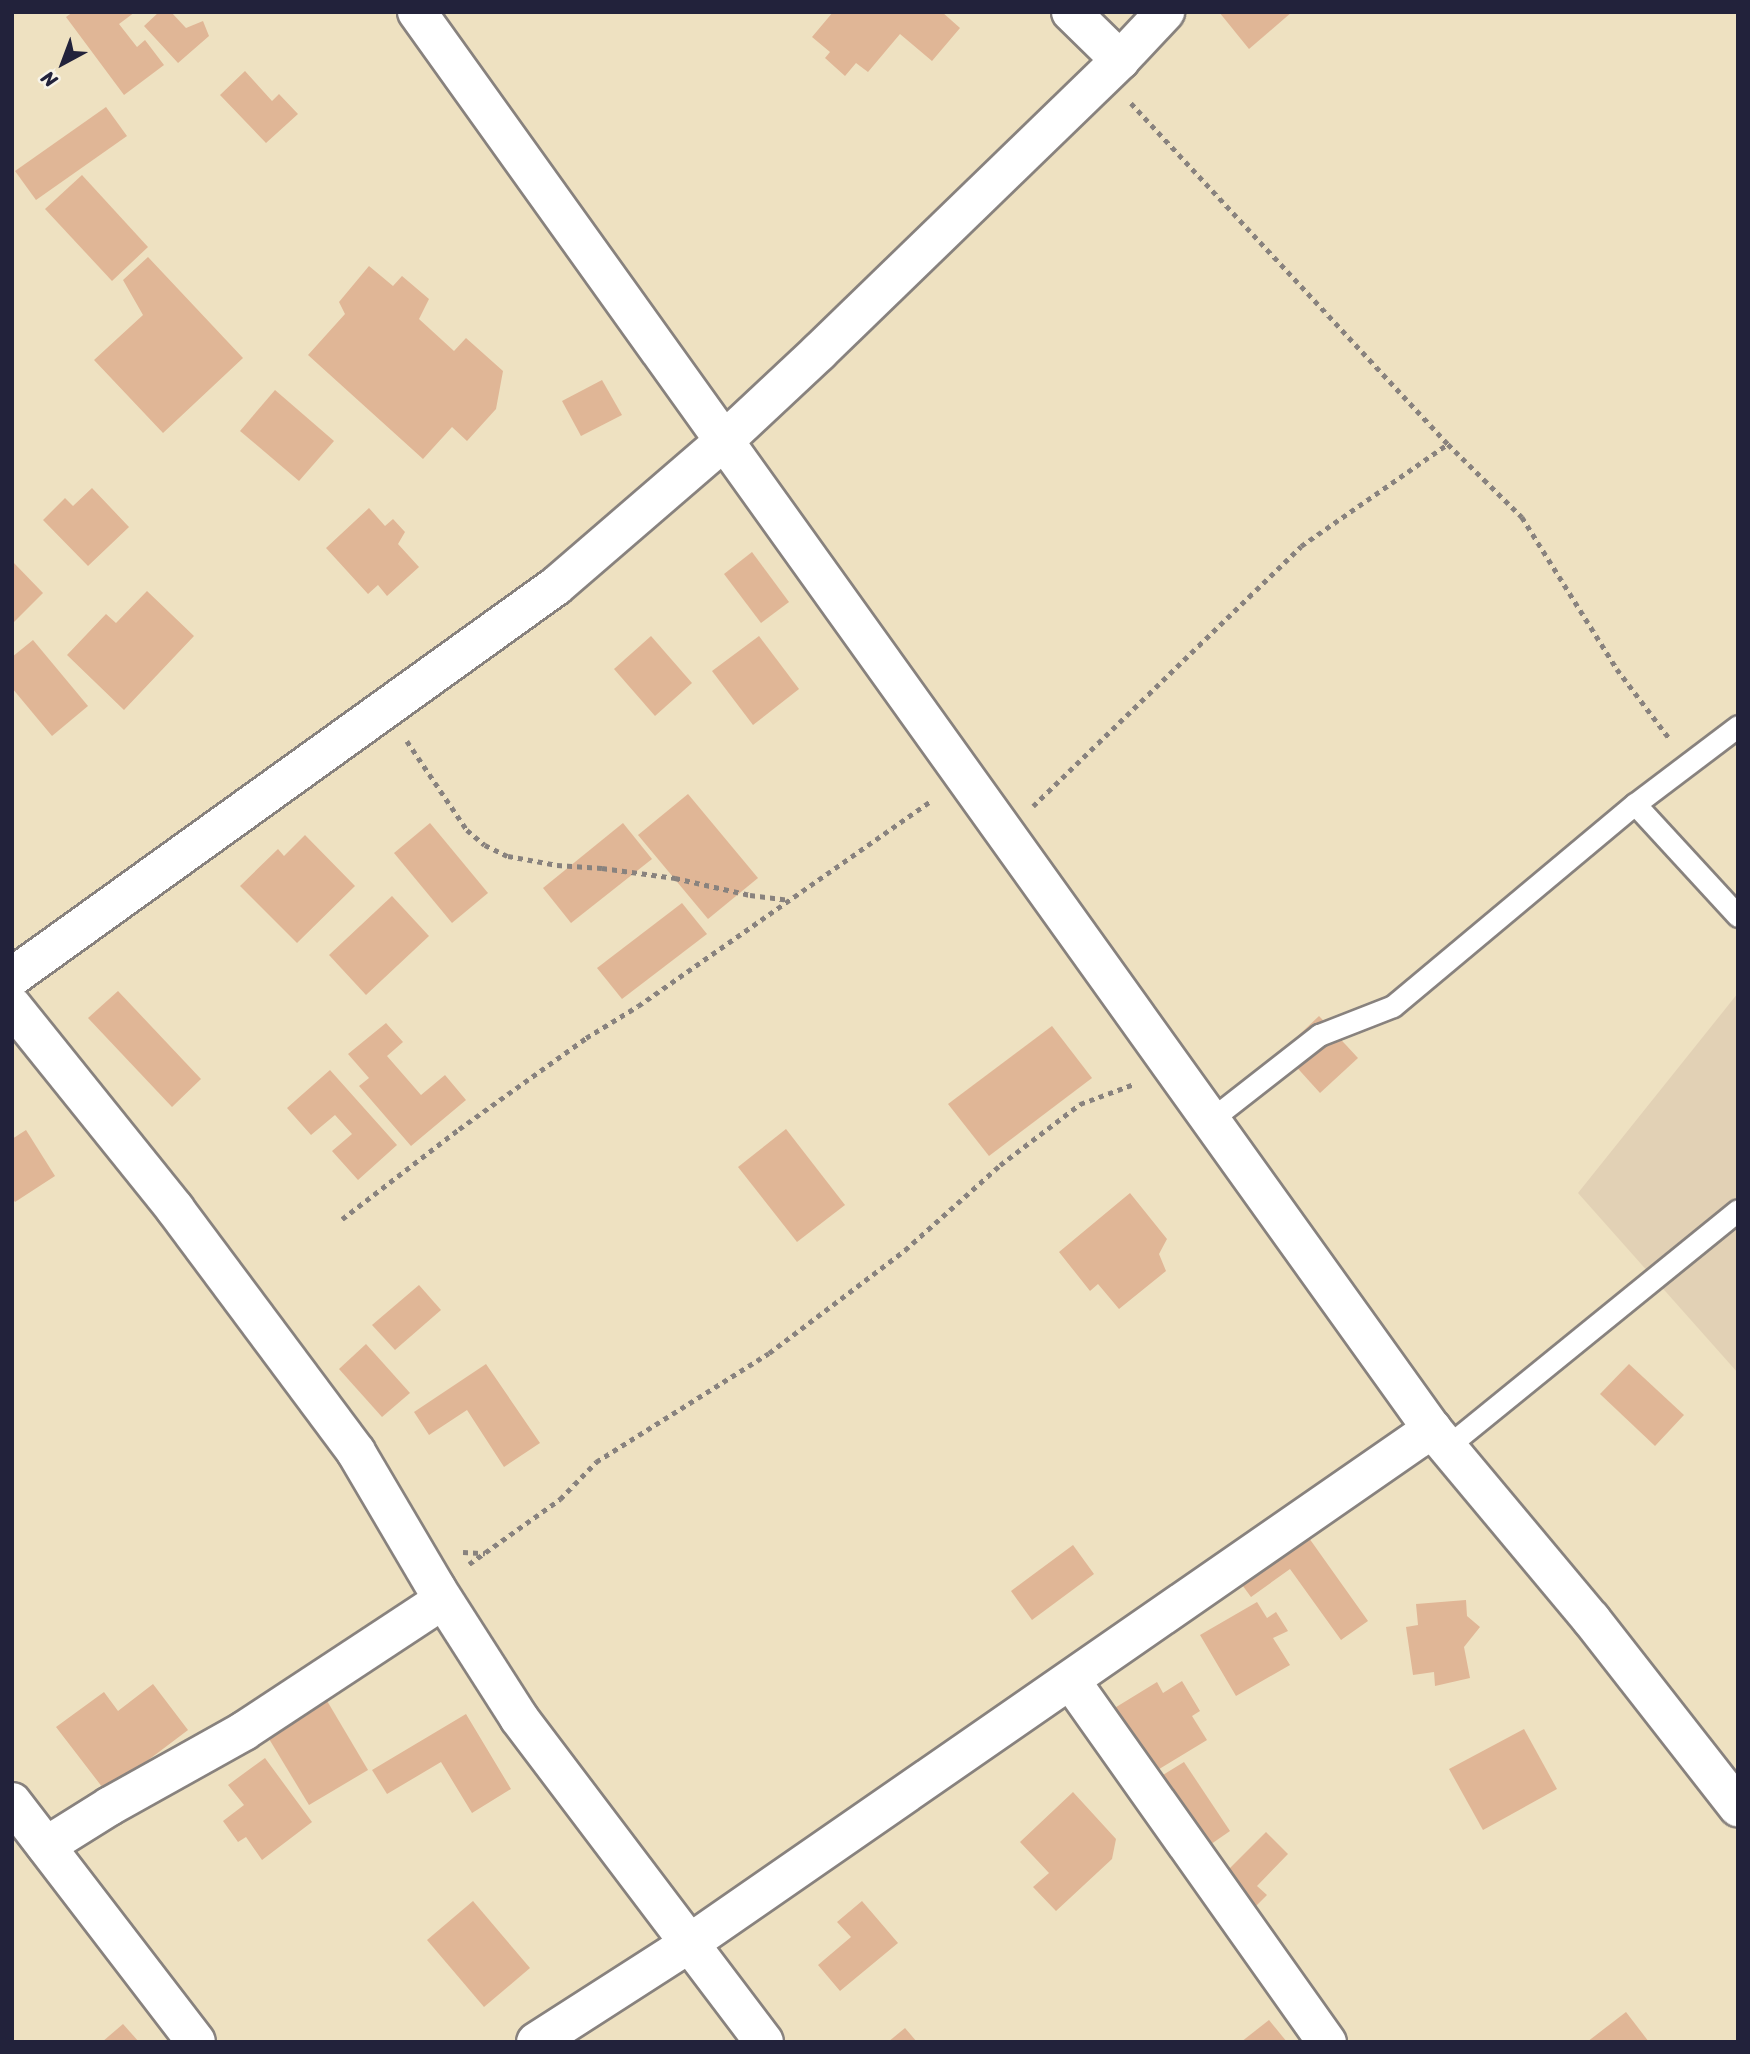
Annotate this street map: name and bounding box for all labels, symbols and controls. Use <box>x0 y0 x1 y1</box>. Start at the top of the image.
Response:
north arrow <box>28 28 98 98</box>
text: N <box>33 62 65 96</box>

